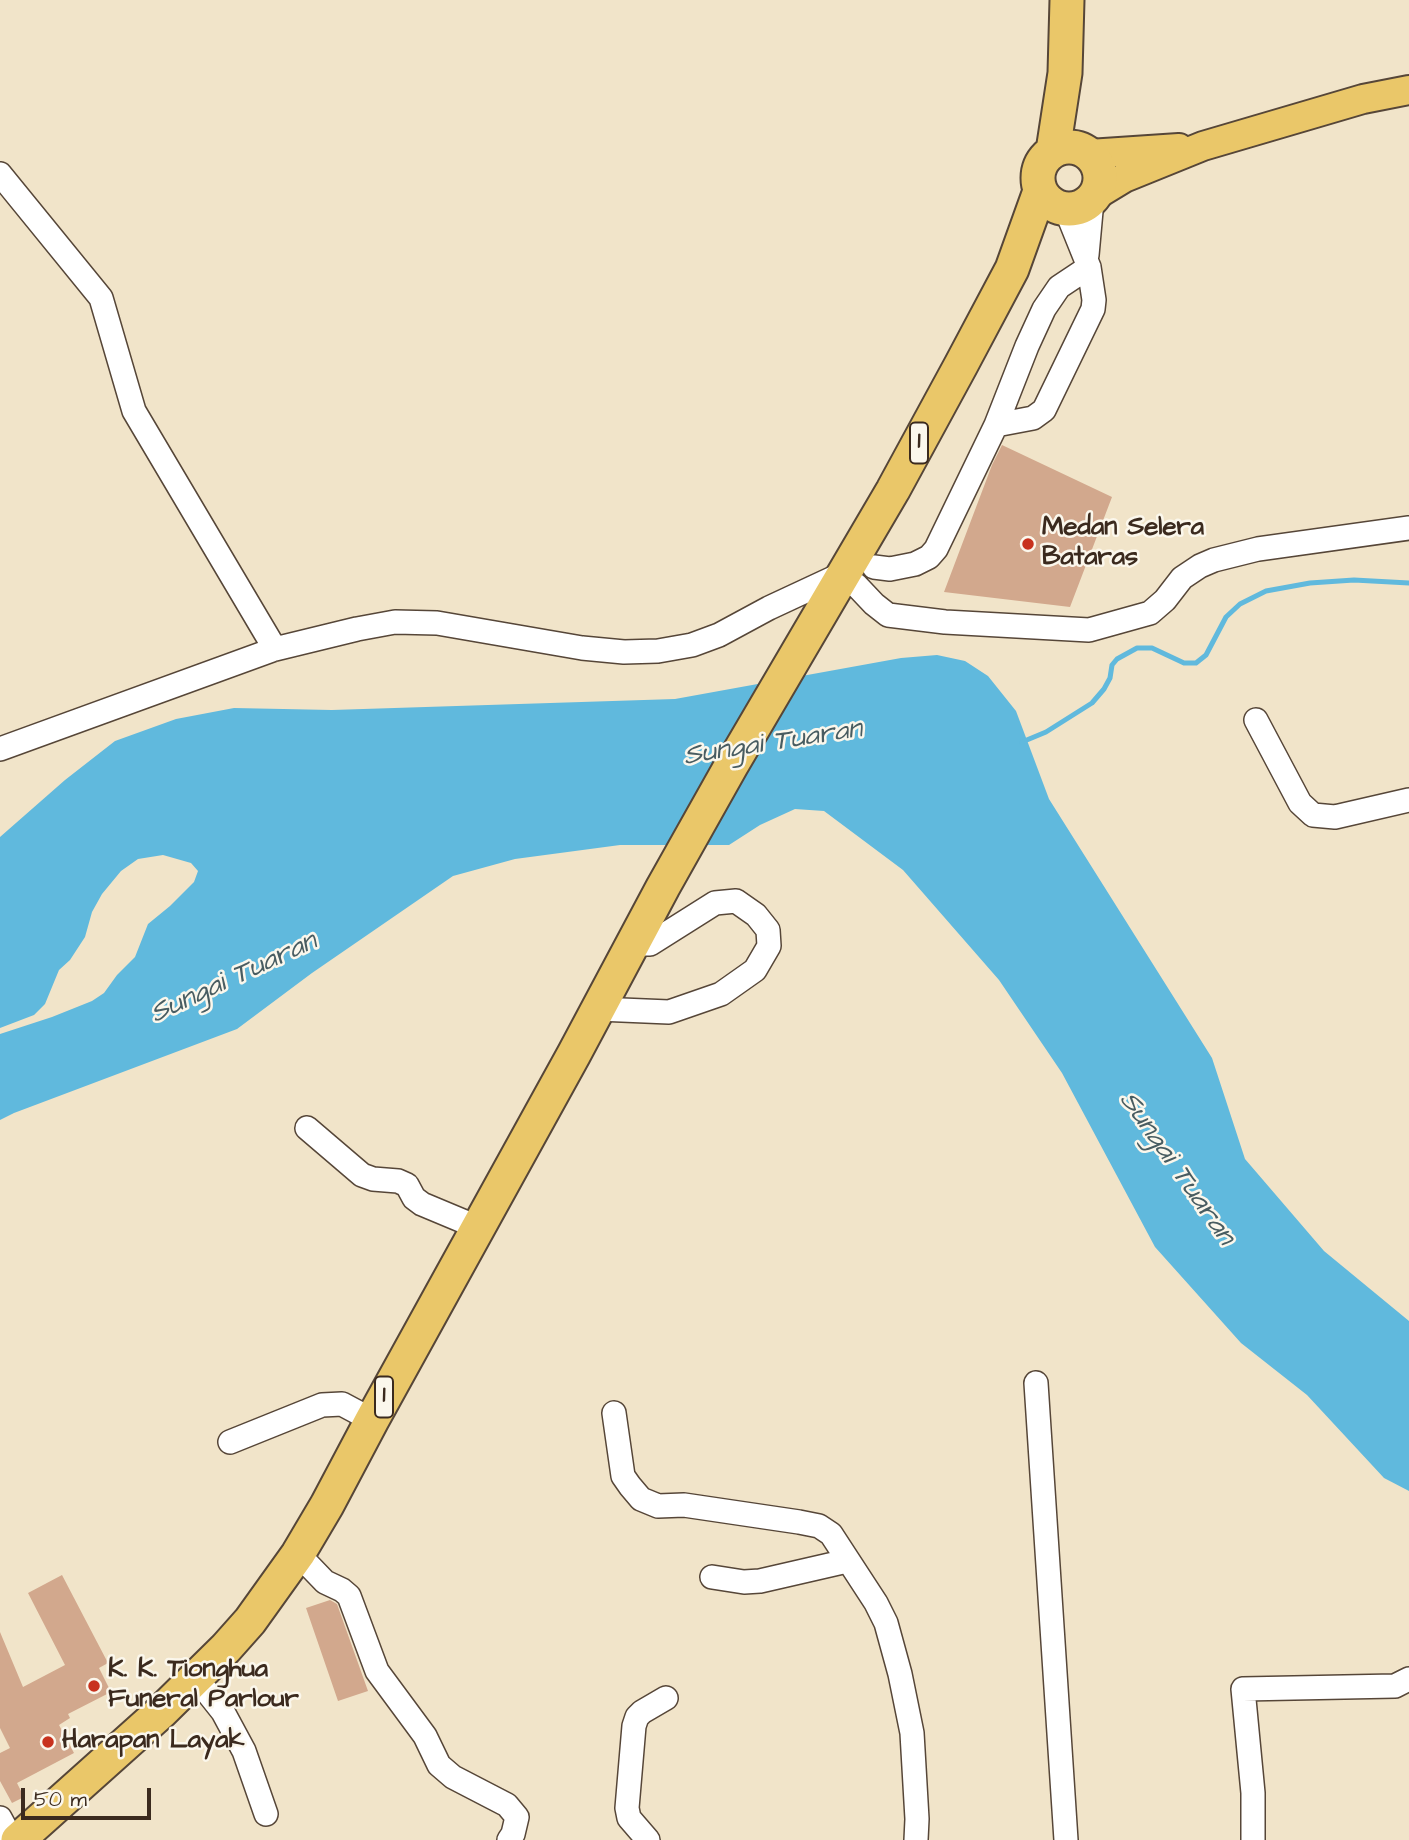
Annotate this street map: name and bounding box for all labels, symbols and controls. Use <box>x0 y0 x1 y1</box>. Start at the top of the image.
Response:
road number: 1 <box>910 422 928 463</box>
place label: Medan Selera Bataras <box>1042 513 1204 574</box>
marker: Medan Selera Bataras <box>1020 536 1036 552</box>
water label: Sungai Tuaran <box>682 713 864 775</box>
water label: Sungai Tuaran <box>145 926 323 1032</box>
water label: Sungai Tuaran <box>1111 1086 1241 1252</box>
road number: 1 <box>375 1377 393 1418</box>
place label: K. K. Tionghua Funeral Parlour <box>108 1655 299 1716</box>
marker: K. K. Tionghua Funeral Parlour <box>86 1678 102 1694</box>
place label: Harapan Layak <box>62 1726 244 1758</box>
marker: Harapan Layak <box>40 1734 56 1750</box>
scale bar <box>24 1773 154 1817</box>
text: 50 m <box>34 1785 87 1814</box>

